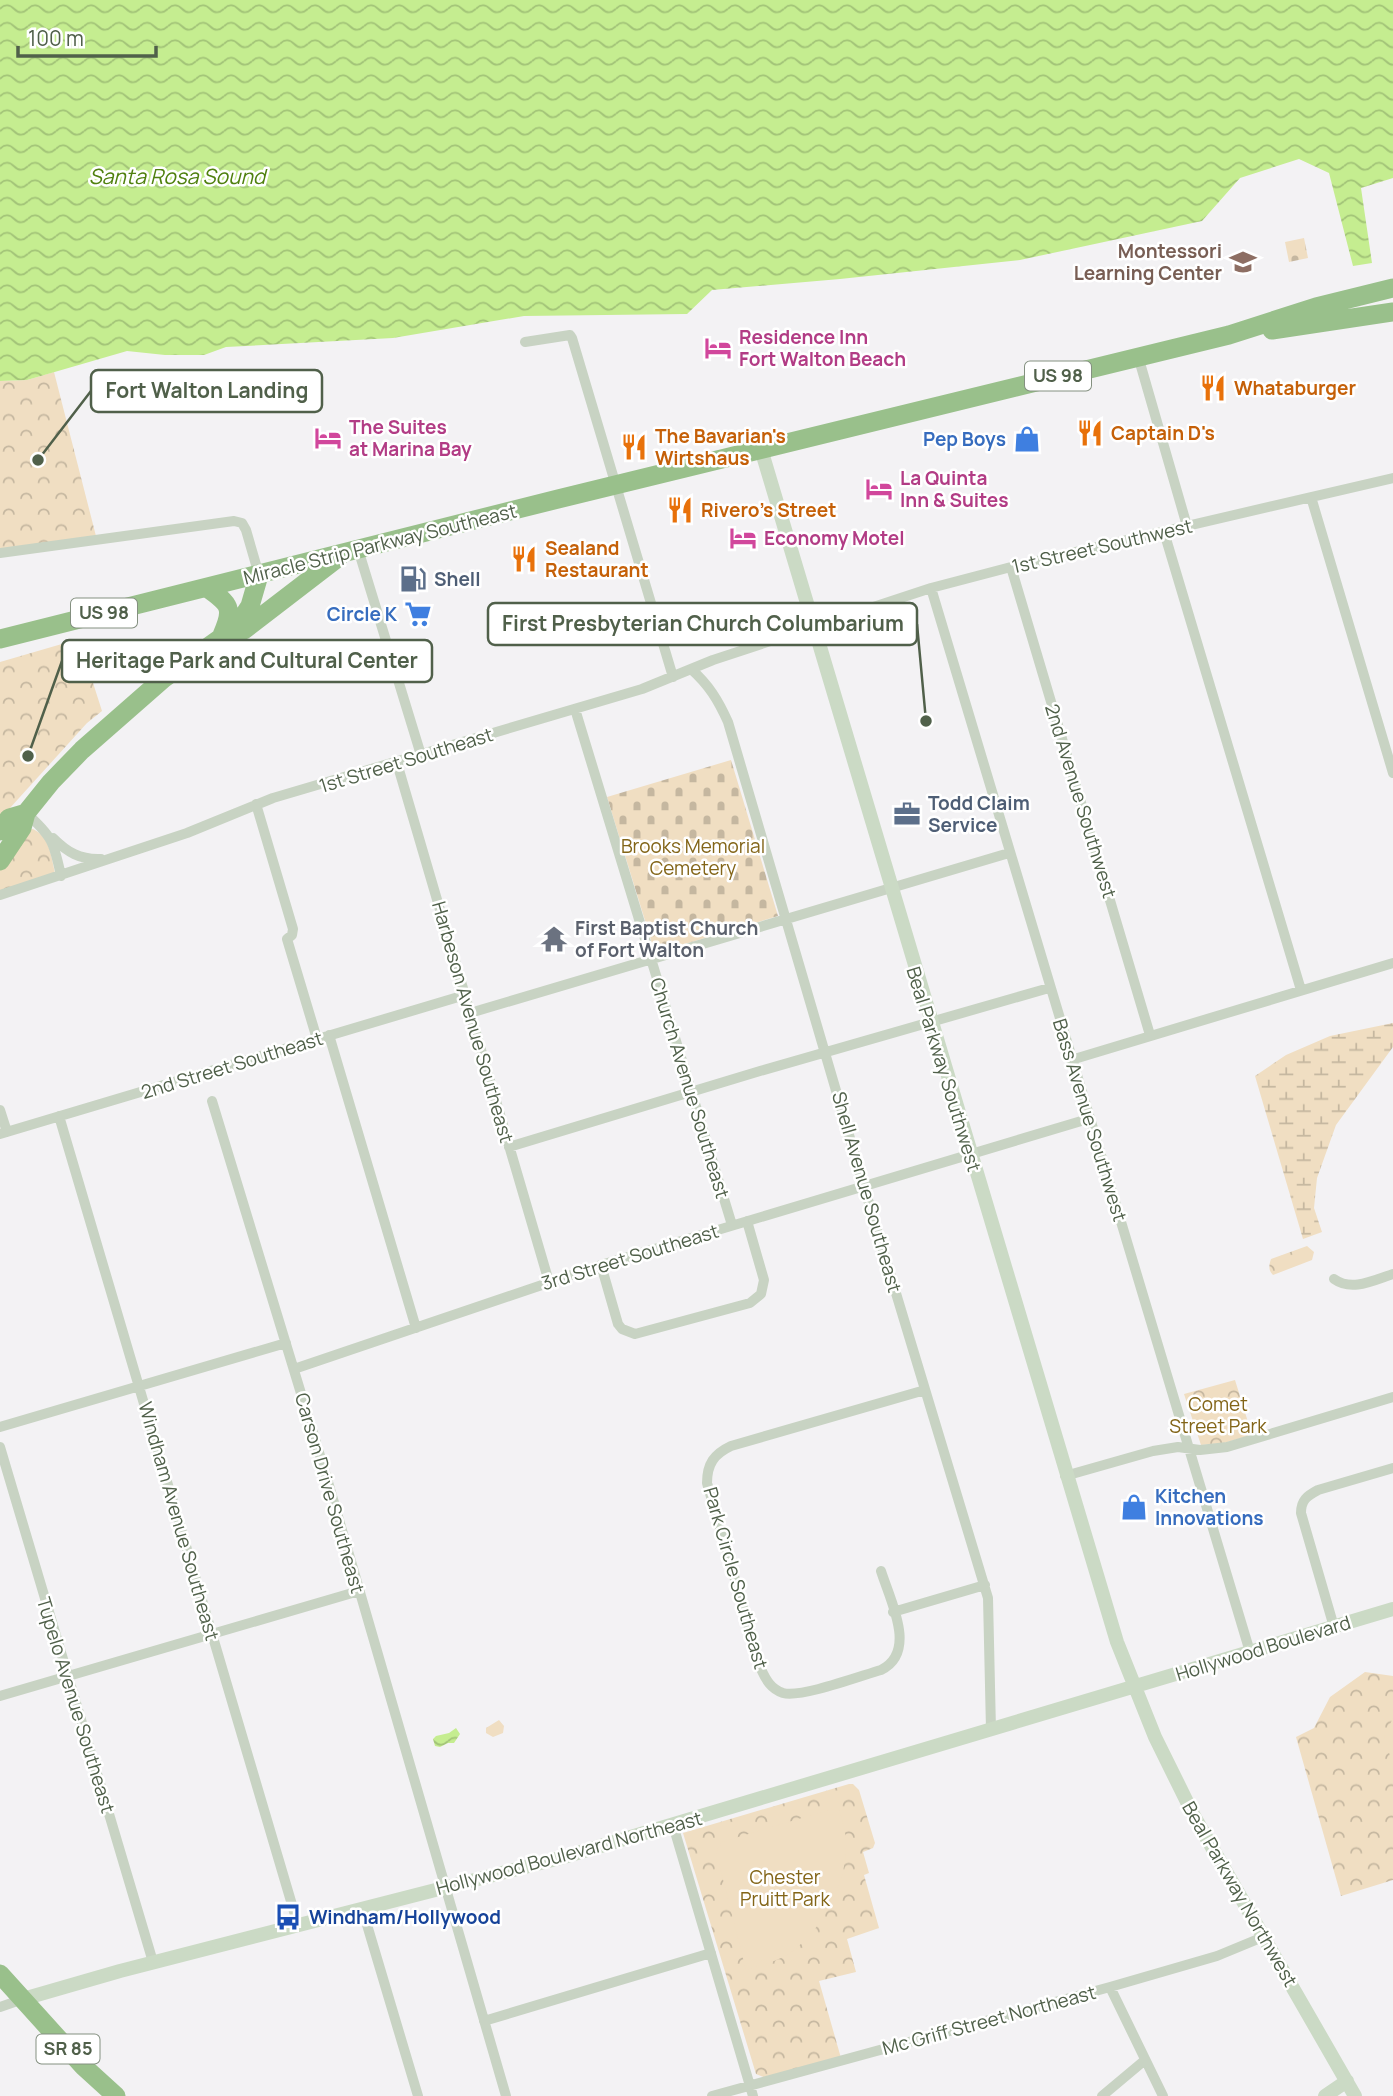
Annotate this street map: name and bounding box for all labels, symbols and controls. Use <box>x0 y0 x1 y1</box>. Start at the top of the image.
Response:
scale bar <box>18 14 156 58</box>
text: 100 m <box>28 24 84 52</box>
water label: Santa Rosa Sound <box>89 162 268 190</box>
place label: Montessori Learning Center <box>1074 238 1222 286</box>
school or university icon: Montessori Learning Center <box>1228 247 1258 277</box>
place label: Residence Inn Fort Walton Beach <box>739 324 906 372</box>
hotel icon: Residence Inn Fort Walton Beach <box>703 333 733 363</box>
road number: US 98 <box>1025 362 1091 390</box>
callout: Fort Walton Landing <box>91 370 322 412</box>
restaurant icon: Whataburger <box>1198 373 1228 403</box>
place label: Whataburger <box>1234 375 1356 401</box>
text: Fort Walton Landing <box>106 376 308 404</box>
place label: The Suites at Marina Bay <box>349 414 472 462</box>
restaurant icon: Captain D's <box>1075 418 1105 448</box>
place label: Captain D's <box>1111 420 1215 446</box>
hotel icon: The Suites at Marina Bay <box>313 423 343 453</box>
place label: The Bavarian's Wirtshaus <box>655 423 786 471</box>
shop icon: Pep Boys <box>1012 424 1042 454</box>
place label: Pep Boys <box>923 426 1006 452</box>
restaurant icon: The Bavarian's Wirtshaus <box>619 432 649 462</box>
place label: La Quinta Inn & Suites <box>900 465 1009 513</box>
hotel icon: La Quinta Inn & Suites <box>864 474 894 504</box>
restaurant icon: Rivero's Street <box>665 495 695 525</box>
street label: Miracle Strip Parkway Southeast <box>241 497 519 591</box>
place label: Rivero's Street <box>701 497 836 523</box>
street label: 1st Street Southwest <box>1009 513 1195 579</box>
hotel icon: Economy Motel <box>728 523 758 553</box>
place label: Economy Motel <box>764 525 905 551</box>
place label: Sealand Restaurant <box>545 535 649 583</box>
restaurant icon: Sealand Restaurant <box>509 544 539 574</box>
fuel station icon: Shell <box>398 564 428 594</box>
place label: Shell <box>434 566 480 592</box>
road number: US 98 <box>71 598 137 628</box>
supermarket icon: Circle K <box>403 599 433 629</box>
place label: Circle K <box>327 601 398 627</box>
callout: First Presbyterian Church Columbarium <box>488 603 917 645</box>
text: First Presbyterian Church Columbarium <box>502 609 904 637</box>
callout: Heritage Park and Cultural Center <box>62 640 432 682</box>
text: Heritage Park and Cultural Center <box>76 646 418 674</box>
street label: 2nd Avenue Southwest <box>1039 701 1123 901</box>
street label: 1st Street Southeast <box>316 721 496 799</box>
place label: Todd Claim Service <box>928 790 1030 838</box>
office icon: Todd Claim Service <box>892 799 922 829</box>
park label: Brooks Memorial Cemetery <box>621 833 765 881</box>
street label: Harbeson Avenue Southeast <box>426 898 520 1146</box>
place label: First Baptist Church of Fort Walton <box>575 915 758 963</box>
temple icon: First Baptist Church of Fort Walton <box>539 924 569 954</box>
street label: Beal Parkway Southwest <box>900 963 988 1175</box>
street label: Church Avenue Southeast <box>644 974 736 1202</box>
street label: Bass Avenue Southwest <box>1047 1015 1133 1225</box>
street label: 2nd Street Southeast <box>138 1025 326 1105</box>
street label: Shell Avenue Southeast <box>826 1089 908 1295</box>
street label: 3rd Street Southeast <box>538 1218 722 1296</box>
street label: Carson Drive Southeast <box>289 1390 371 1596</box>
park label: Comet Street Park <box>1169 1391 1267 1439</box>
street label: Windham Avenue Southeast <box>132 1399 226 1643</box>
place label: Kitchen Innovations <box>1155 1483 1264 1531</box>
street label: Park Circle Southeast <box>698 1484 774 1672</box>
shop icon: Kitchen Innovations <box>1119 1492 1149 1522</box>
street label: Tupelo Avenue Southeast <box>31 1594 121 1816</box>
street label: Hollywood Boulevard <box>1172 1609 1354 1687</box>
street label: Beal Parkway Northwest <box>1176 1797 1304 1991</box>
street label: Hollywood Boulevard Northeast <box>433 1805 705 1901</box>
park label: Chester Pruitt Park <box>740 1864 830 1912</box>
bus stop icon: Windham/Hollywood <box>273 1902 303 1932</box>
place label: Windham/Hollywood <box>309 1904 501 1930</box>
street label: Mc Griff Street Northeast <box>879 1979 1099 2061</box>
road number: SR 85 <box>36 2035 100 2064</box>

